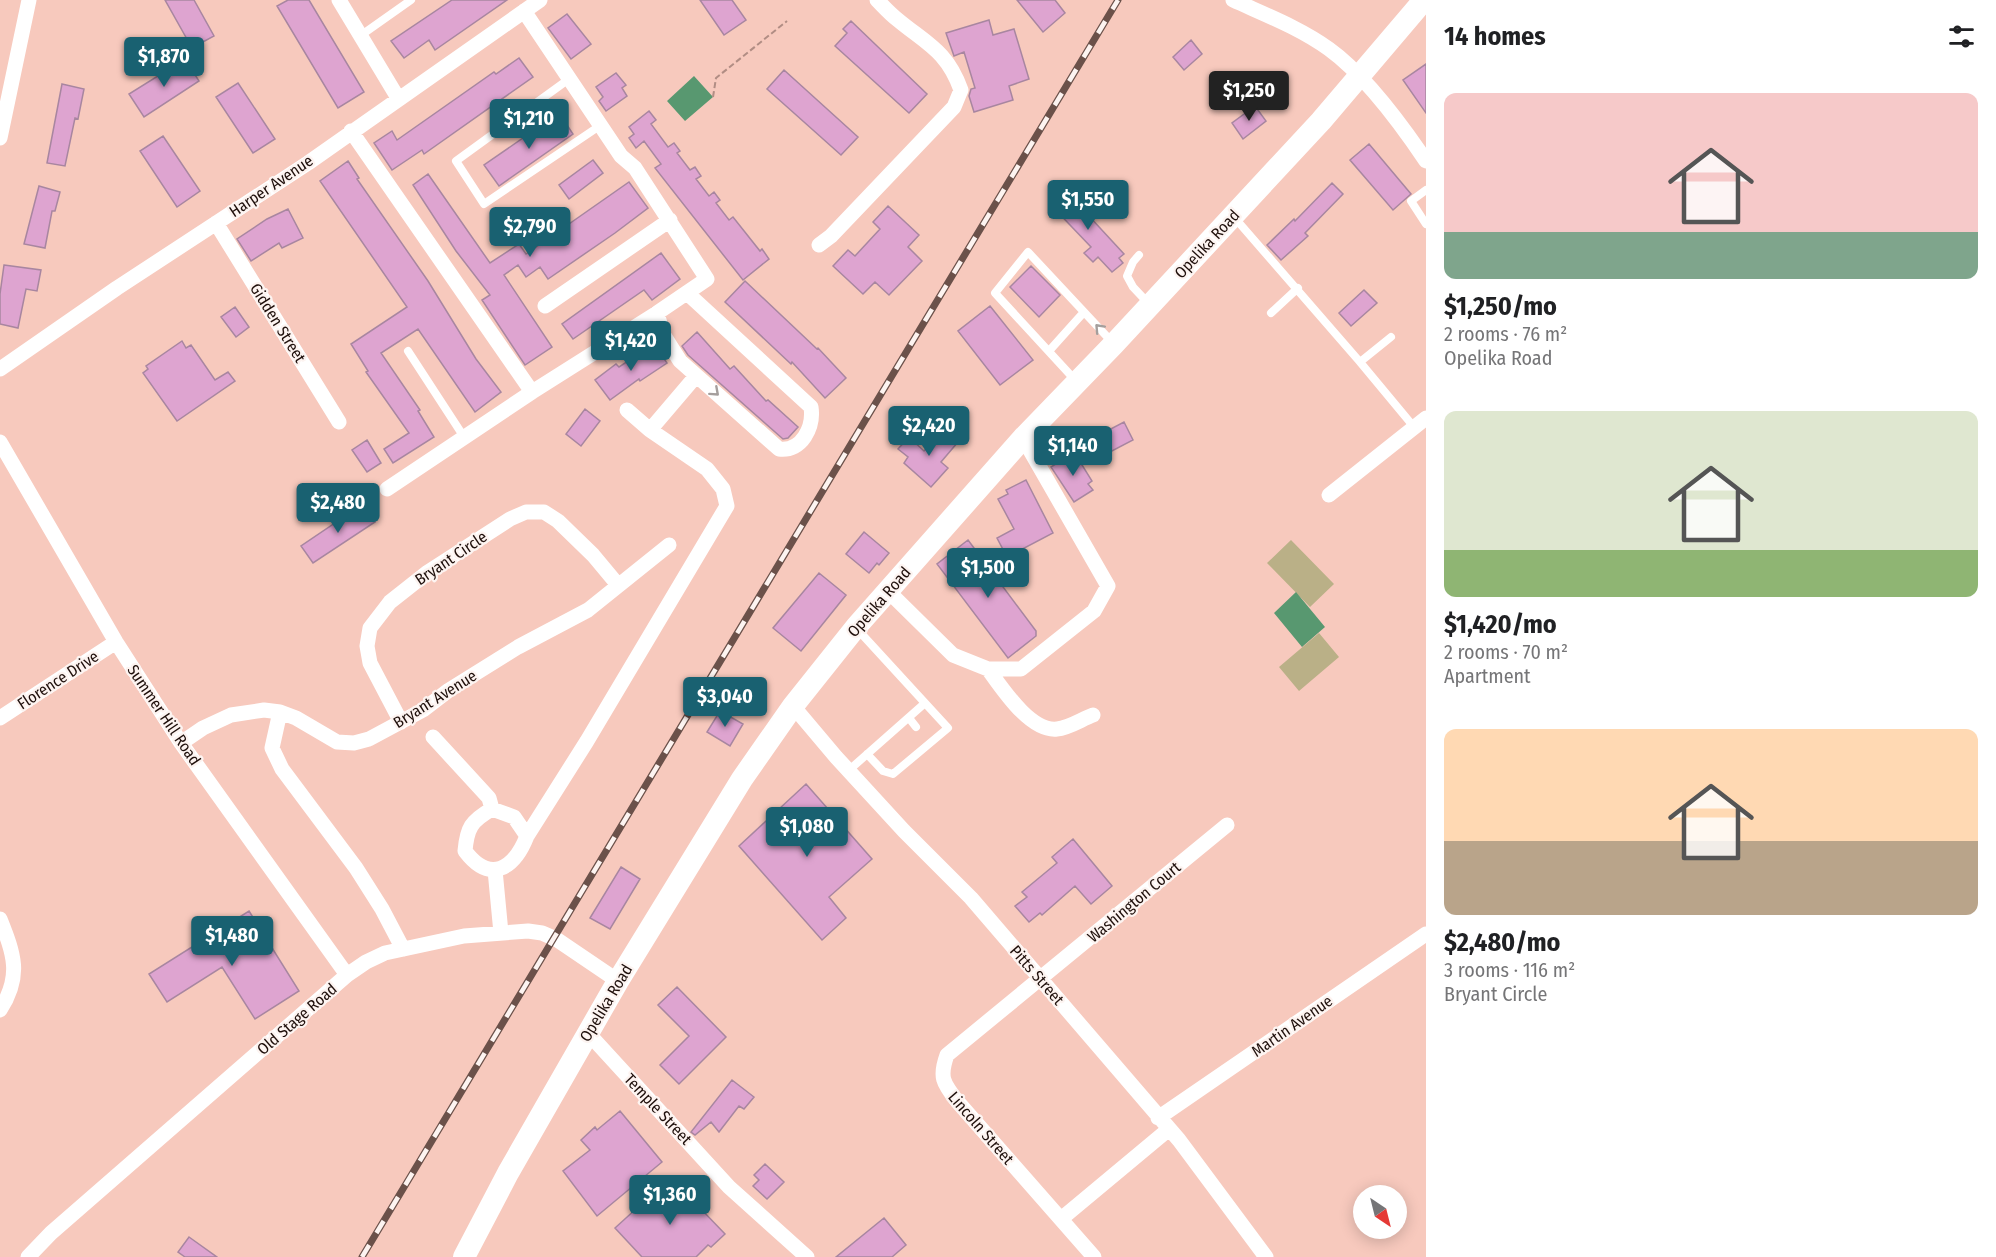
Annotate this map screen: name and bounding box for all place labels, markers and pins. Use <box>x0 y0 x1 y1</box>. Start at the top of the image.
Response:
pin: $1,870 <box>115 37 213 88</box>
pin: $1,250 <box>1200 71 1298 122</box>
pin: $1,210 <box>480 99 578 150</box>
pin: $1,550 <box>1039 180 1137 231</box>
pin: $2,790 <box>481 207 579 258</box>
pin: $1,420 <box>582 321 680 372</box>
pin: $2,420 <box>880 406 978 457</box>
pin: $1,140 <box>1024 426 1122 477</box>
pin: $2,480 <box>289 483 387 534</box>
pin: $1,500 <box>939 548 1037 599</box>
pin: $3,040 <box>676 677 774 728</box>
pin: $1,080 <box>758 807 856 858</box>
pin: $1,480 <box>183 916 281 967</box>
pin: $1,360 <box>621 1175 719 1226</box>

